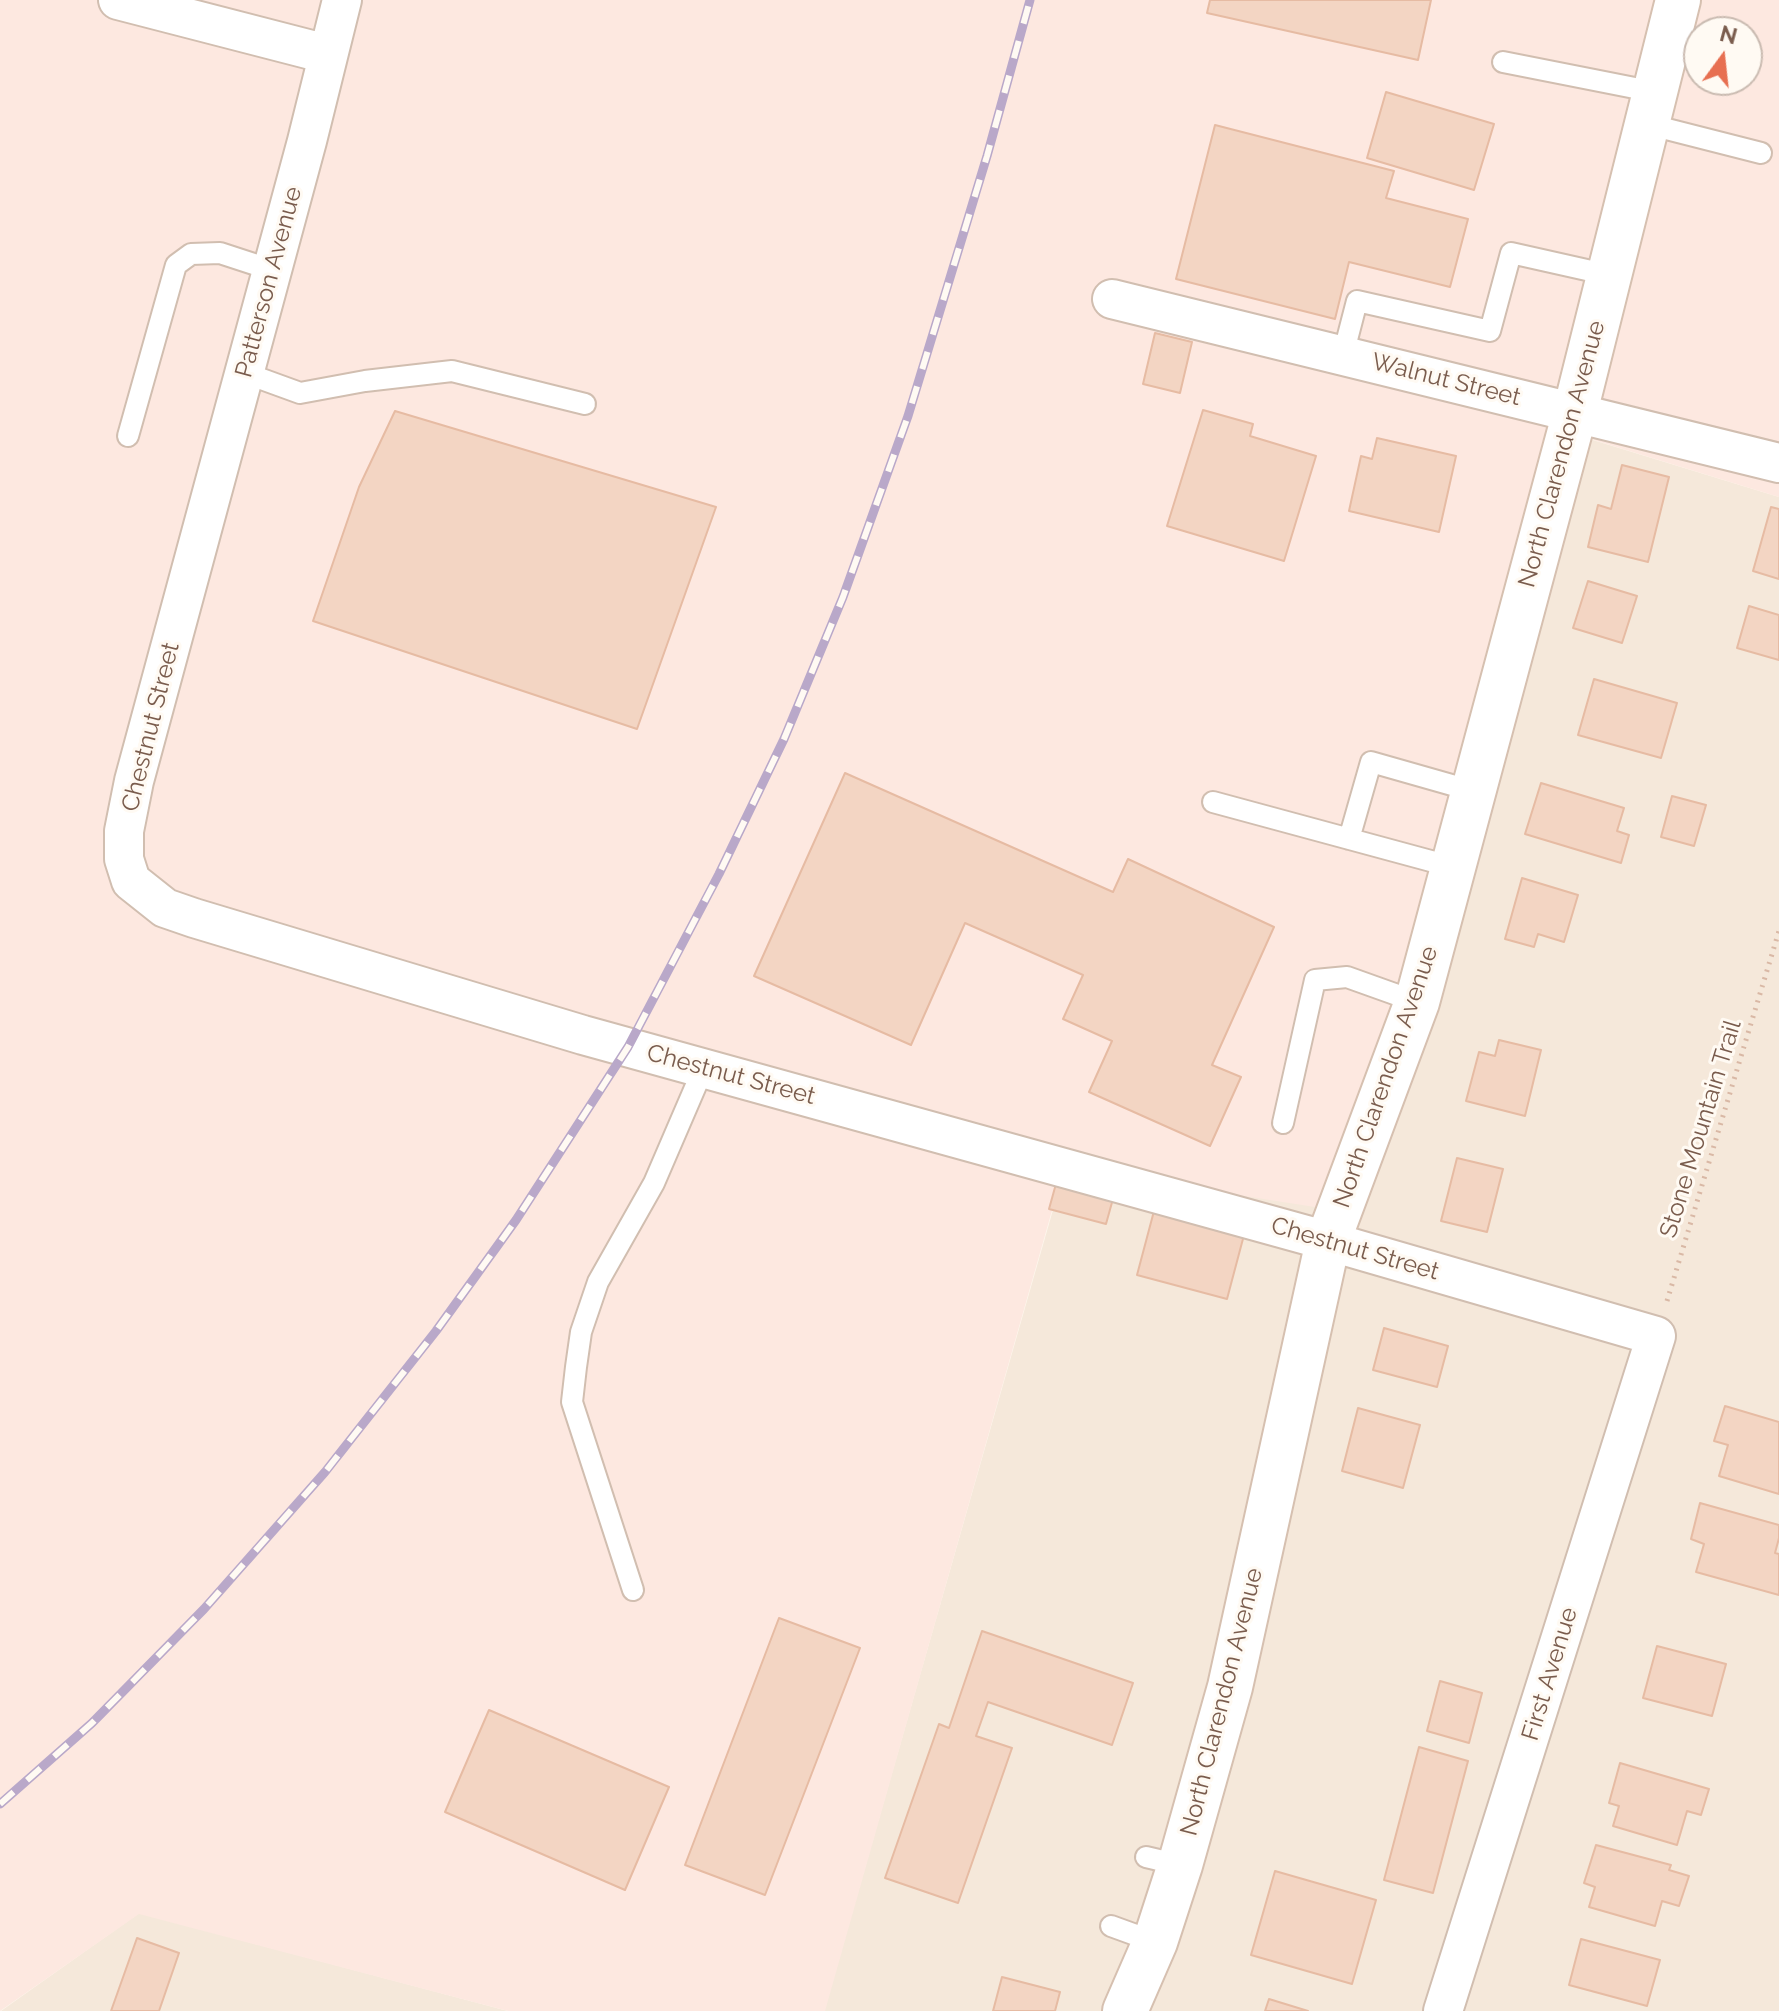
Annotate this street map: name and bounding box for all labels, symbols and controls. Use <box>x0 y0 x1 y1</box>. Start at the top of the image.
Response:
north arrow <box>1683 16 1763 96</box>
text: N <box>1717 20 1740 49</box>
street label: Patterson Avenue <box>230 183 308 381</box>
street label: North Clarendon Avenue <box>1513 318 1611 590</box>
street label: Walnut Street <box>1369 348 1523 412</box>
street label: Chestnut Street <box>116 640 186 814</box>
street label: North Clarendon Avenue <box>1328 942 1444 1212</box>
street label: Stone Mountain Trail <box>1654 1017 1748 1241</box>
street label: Chestnut Street <box>644 1039 818 1111</box>
street label: Chestnut Street <box>1268 1211 1442 1287</box>
street label: North Clarendon Avenue <box>1175 1565 1269 1839</box>
street label: First Avenue <box>1516 1604 1584 1744</box>

